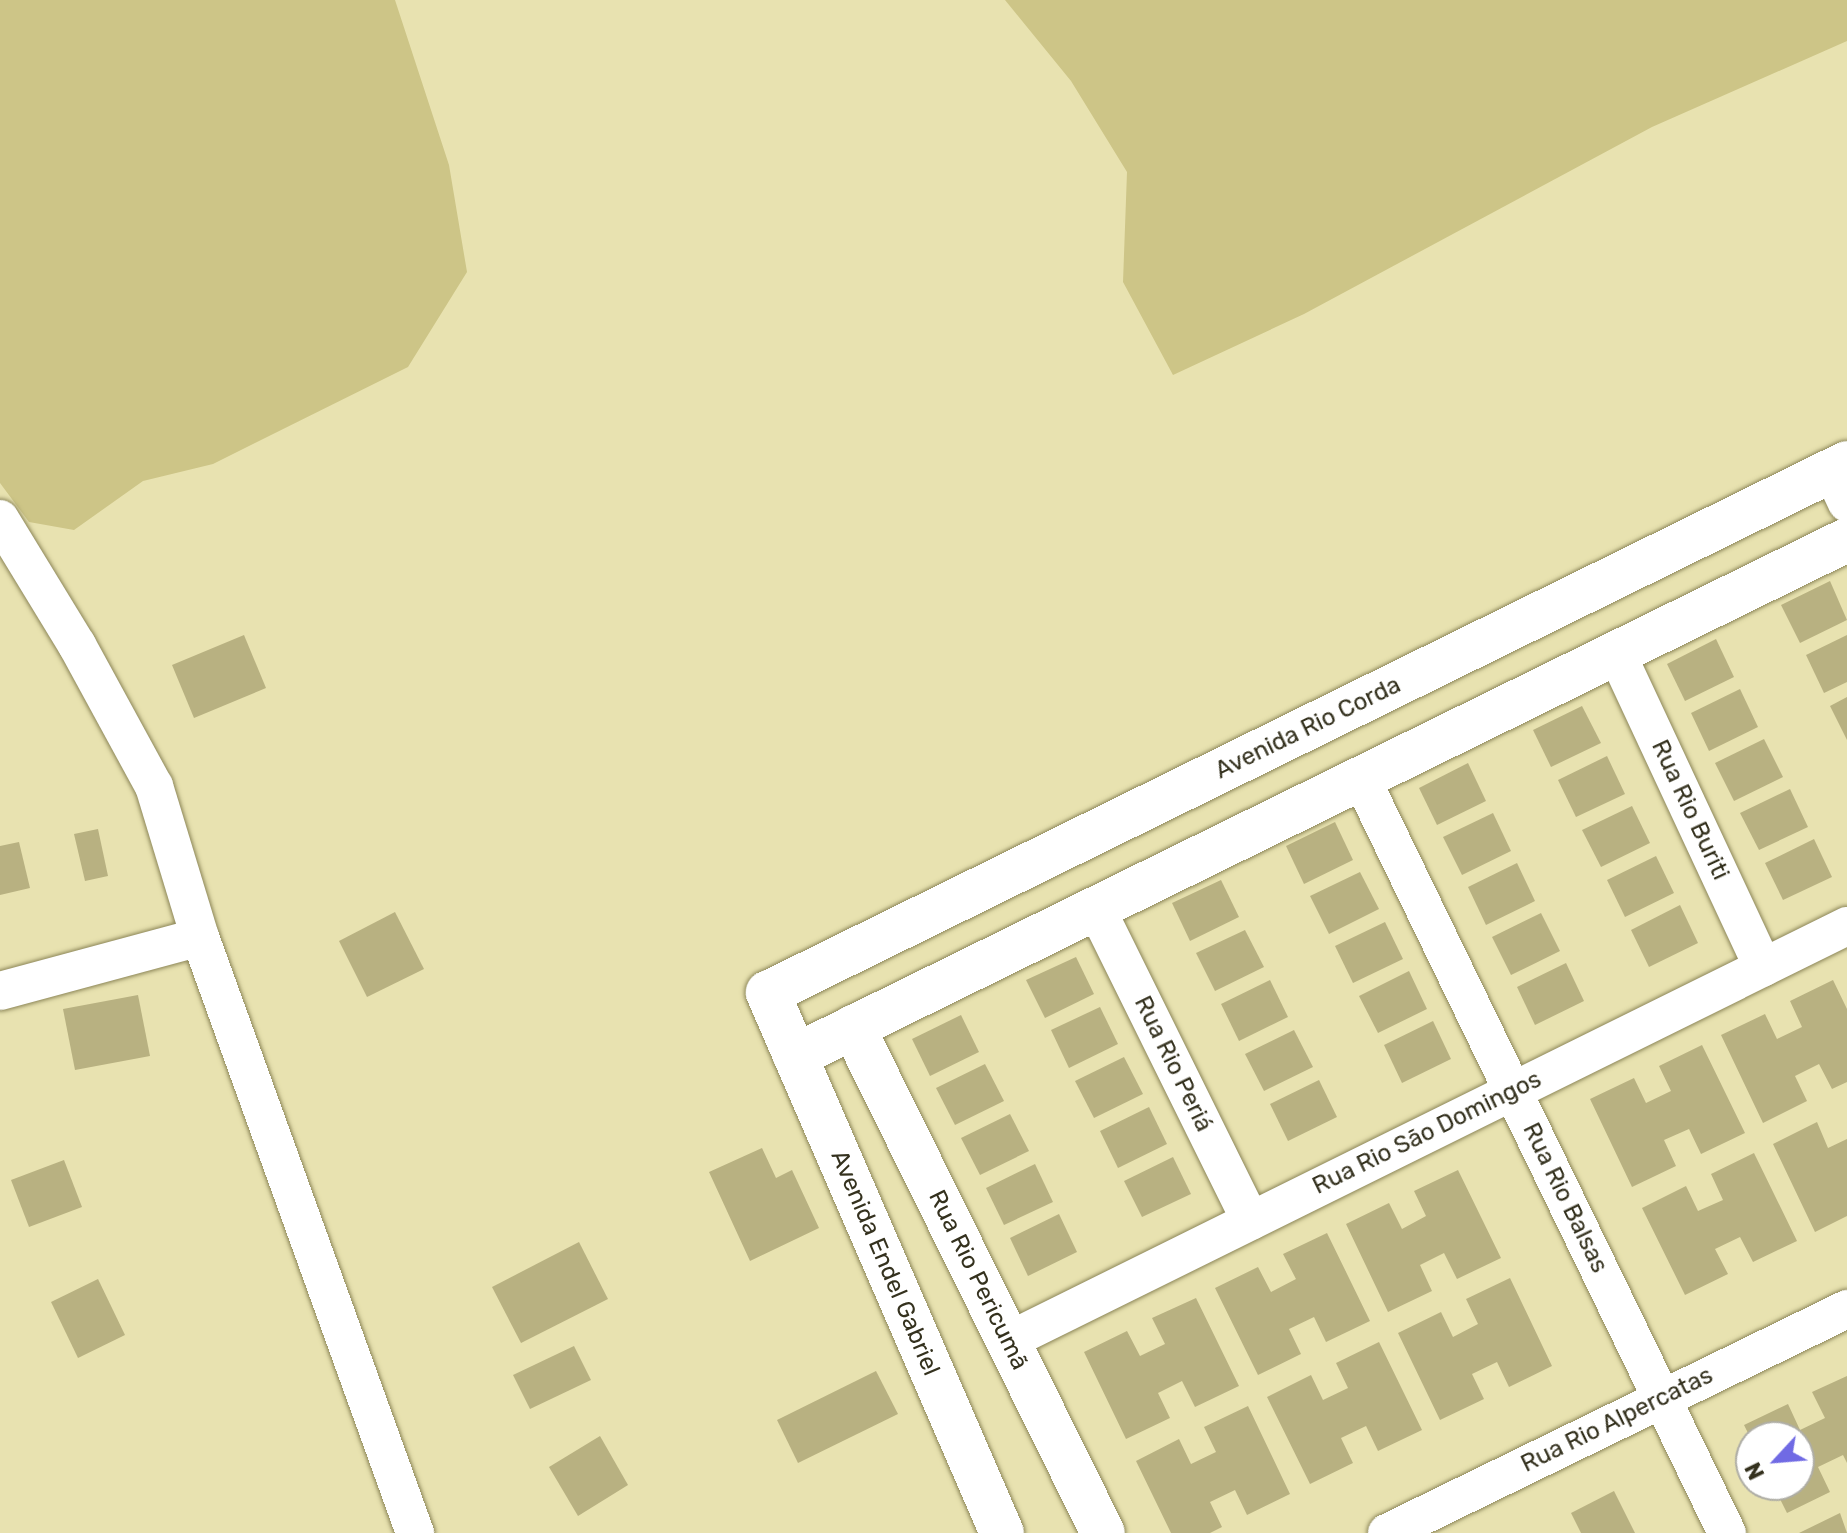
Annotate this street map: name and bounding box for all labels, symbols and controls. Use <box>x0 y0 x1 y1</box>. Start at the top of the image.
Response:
street label: Avenida Rio Corda <box>1211 671 1405 785</box>
street label: Rua Rio Buriti <box>1645 735 1735 885</box>
street label: Rua Rio Periá <box>1128 991 1218 1137</box>
street label: Rua Rio São Domingos <box>1308 1065 1546 1201</box>
street label: Rua Rio Balsas <box>1516 1118 1614 1278</box>
street label: Avenida Endel Gabriel <box>824 1146 946 1380</box>
street label: Rua Rio Pericumã <box>922 1185 1034 1375</box>
street label: Rua Rio Alpercatas <box>1516 1361 1718 1479</box>
north arrow <box>1735 1421 1815 1501</box>
text: N <box>1739 1458 1770 1484</box>

